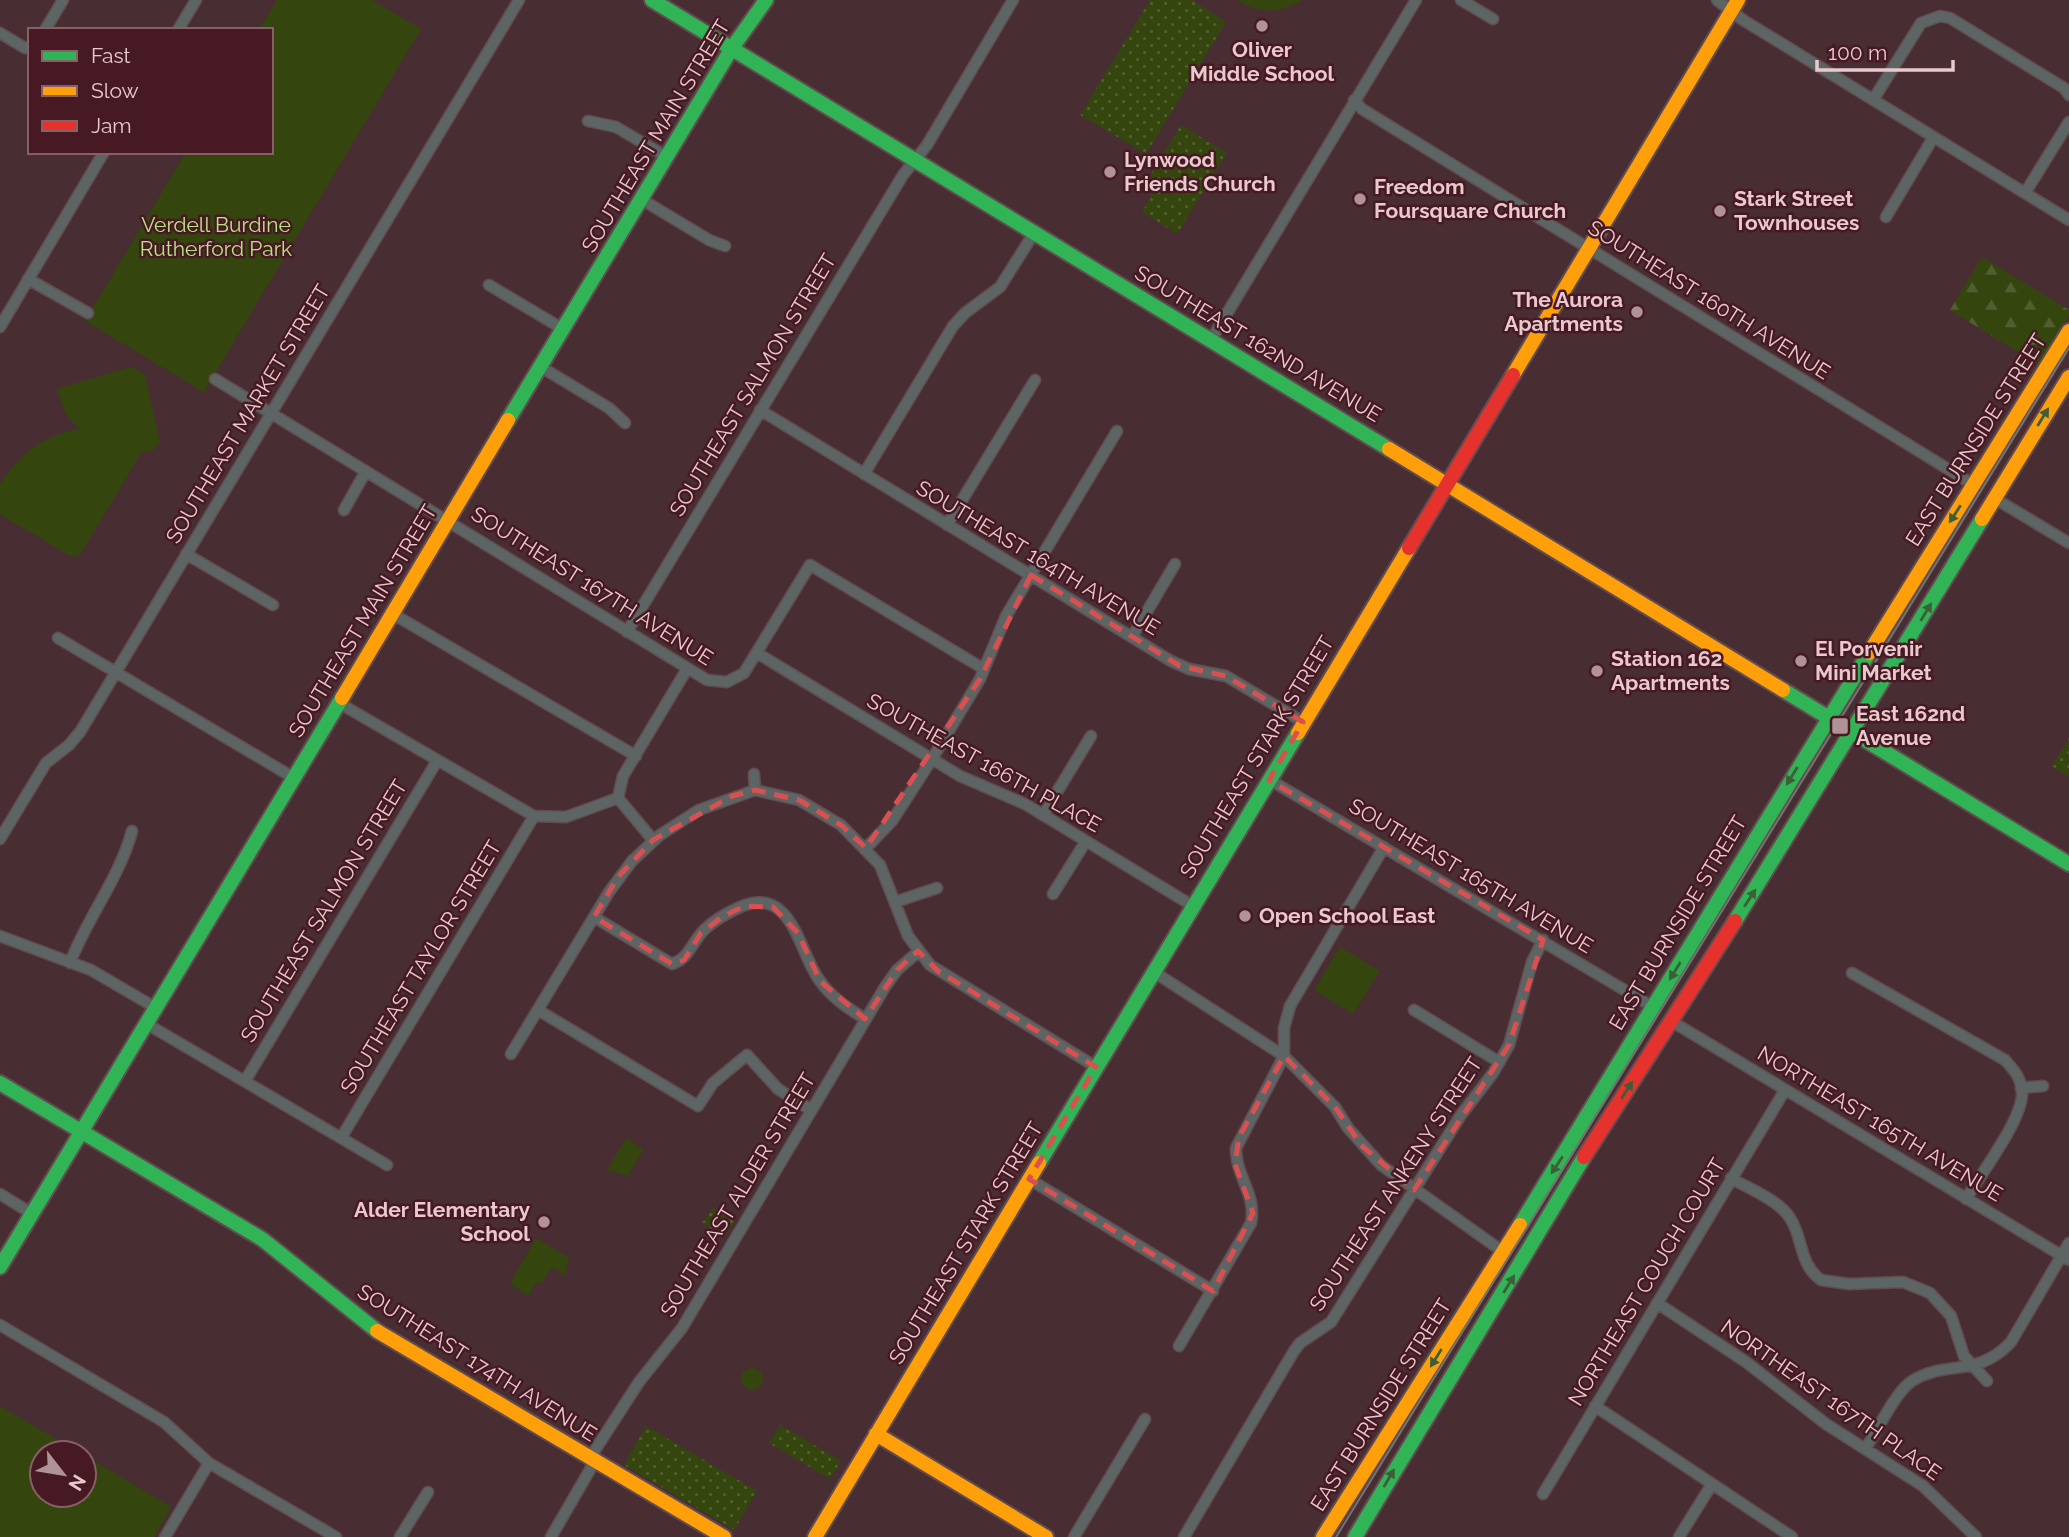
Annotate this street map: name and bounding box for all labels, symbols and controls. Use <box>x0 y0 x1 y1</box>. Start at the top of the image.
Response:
street label: SOUTHEAST MAIN STREET <box>576 15 735 256</box>
marker: Oliver Middle School <box>1254 18 1270 34</box>
legend <box>28 28 273 154</box>
scale bar <box>1817 28 1954 72</box>
place label: Oliver Middle School <box>1190 37 1335 86</box>
text: 100 m <box>1828 40 1887 65</box>
text: Fast <box>91 43 131 68</box>
text: Slow <box>91 78 139 103</box>
text: Jam <box>91 113 132 138</box>
place label: Lynwood Friends Church <box>1124 147 1276 196</box>
marker: Lynwood Friends Church <box>1102 164 1118 180</box>
place label: Freedom Foursquare Church <box>1374 174 1566 223</box>
place label: Stark Street Townhouses <box>1734 186 1859 235</box>
marker: Freedom Foursquare Church <box>1352 191 1368 207</box>
marker: Stark Street Townhouses <box>1712 203 1728 219</box>
park label: Verdell Burdine Rutherford Park <box>140 212 292 261</box>
street label: SOUTHEAST 160TH AVENUE <box>1584 215 1835 385</box>
street label: SOUTHEAST SALMON STREET <box>664 249 841 521</box>
street label: SOUTHEAST 162ND AVENUE <box>1130 260 1386 427</box>
street label: SOUTHEAST MARKET STREET <box>160 280 335 548</box>
place label: The Aurora Apartments <box>1504 287 1623 336</box>
marker: The Aurora Apartments <box>1629 304 1645 320</box>
street label: EAST BURNSIDE STREET <box>1900 329 2051 550</box>
one-way arrow <box>2037 407 2050 427</box>
street label: SOUTHEAST 164TH AVENUE <box>912 475 1165 640</box>
street label: SOUTHEAST MAIN STREET <box>283 500 442 741</box>
street label: SOUTHEAST 167TH AVENUE <box>467 501 718 670</box>
one-way arrow <box>1949 504 1962 524</box>
one-way arrow <box>1920 602 1933 622</box>
street label: SOUTHEAST STARK STREET <box>1174 631 1339 882</box>
place label: El Porvenir Mini Market <box>1815 636 1932 685</box>
place label: Station 162 Apartments <box>1611 646 1730 695</box>
marker: El Porvenir Mini Market <box>1793 653 1809 669</box>
marker: Station 162 Apartments <box>1589 663 1605 679</box>
street label: SOUTHEAST 166TH PLACE <box>863 688 1106 837</box>
place label: East 162nd Avenue <box>1856 701 1965 750</box>
marker: East 162nd Avenue <box>1830 716 1850 736</box>
one-way arrow <box>1785 766 1798 785</box>
street label: SOUTHEAST SALMON STREET <box>235 775 412 1047</box>
street label: SOUTHEAST 165TH AVENUE <box>1345 793 1598 958</box>
street label: EAST BURNSIDE STREET <box>1604 811 1752 1034</box>
street label: SOUTHEAST TAYLOR STREET <box>335 836 506 1098</box>
one-way arrow <box>1743 889 1756 908</box>
place label: Open School East <box>1259 903 1435 928</box>
marker: Open School East <box>1237 908 1253 924</box>
one-way arrow <box>1668 961 1681 981</box>
street label: NORTHEAST 165TH AVENUE <box>1753 1040 2007 1207</box>
street label: SOUTHEAST ANKENY STREET <box>1304 1052 1487 1315</box>
street label: SOUTHEAST ALDER STREET <box>655 1068 820 1321</box>
one-way arrow <box>1620 1081 1634 1099</box>
street label: SOUTHEAST STARK STREET <box>883 1117 1048 1368</box>
street label: NORTHEAST COUCH COURT <box>1563 1153 1731 1410</box>
one-way arrow <box>1550 1156 1563 1175</box>
place label: Alder Elementary School <box>354 1197 530 1246</box>
marker: Alder Elementary School <box>536 1214 552 1230</box>
one-way arrow <box>1502 1275 1515 1294</box>
street label: SOUTHEAST 174TH AVENUE <box>353 1279 601 1447</box>
street label: EAST BURNSIDE STREET <box>1305 1294 1456 1515</box>
street label: NORTHEAST 167TH PLACE <box>1716 1314 1946 1485</box>
one-way arrow <box>1429 1348 1442 1368</box>
north arrow <box>28 1439 98 1509</box>
one-way arrow <box>1383 1468 1396 1487</box>
text: N <box>64 1471 91 1495</box>

